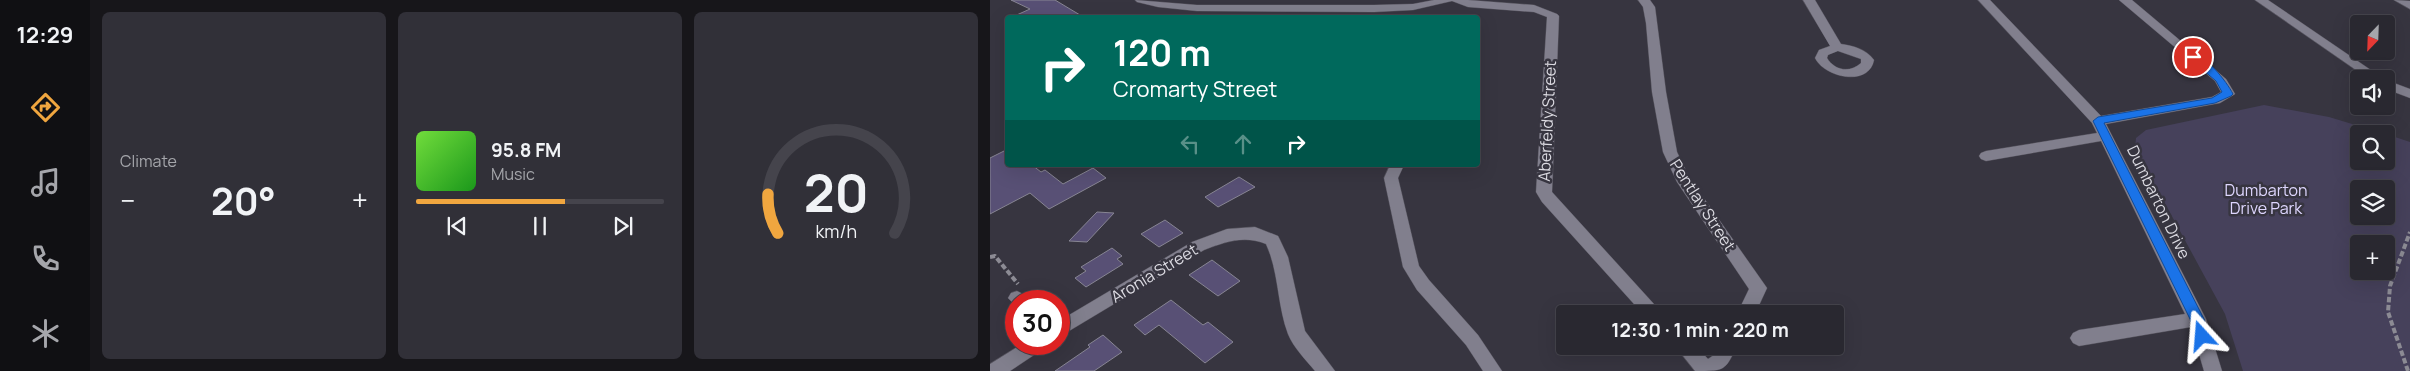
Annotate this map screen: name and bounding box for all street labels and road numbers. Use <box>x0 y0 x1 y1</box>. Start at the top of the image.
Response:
street label: Aberfeldy Street <box>1533 60 1561 182</box>
street label: Dumbarton Drive <box>2122 142 2196 262</box>
street label: Pentlay Street <box>1665 155 1741 255</box>
street label: Aronia Street <box>1107 238 1201 308</box>

